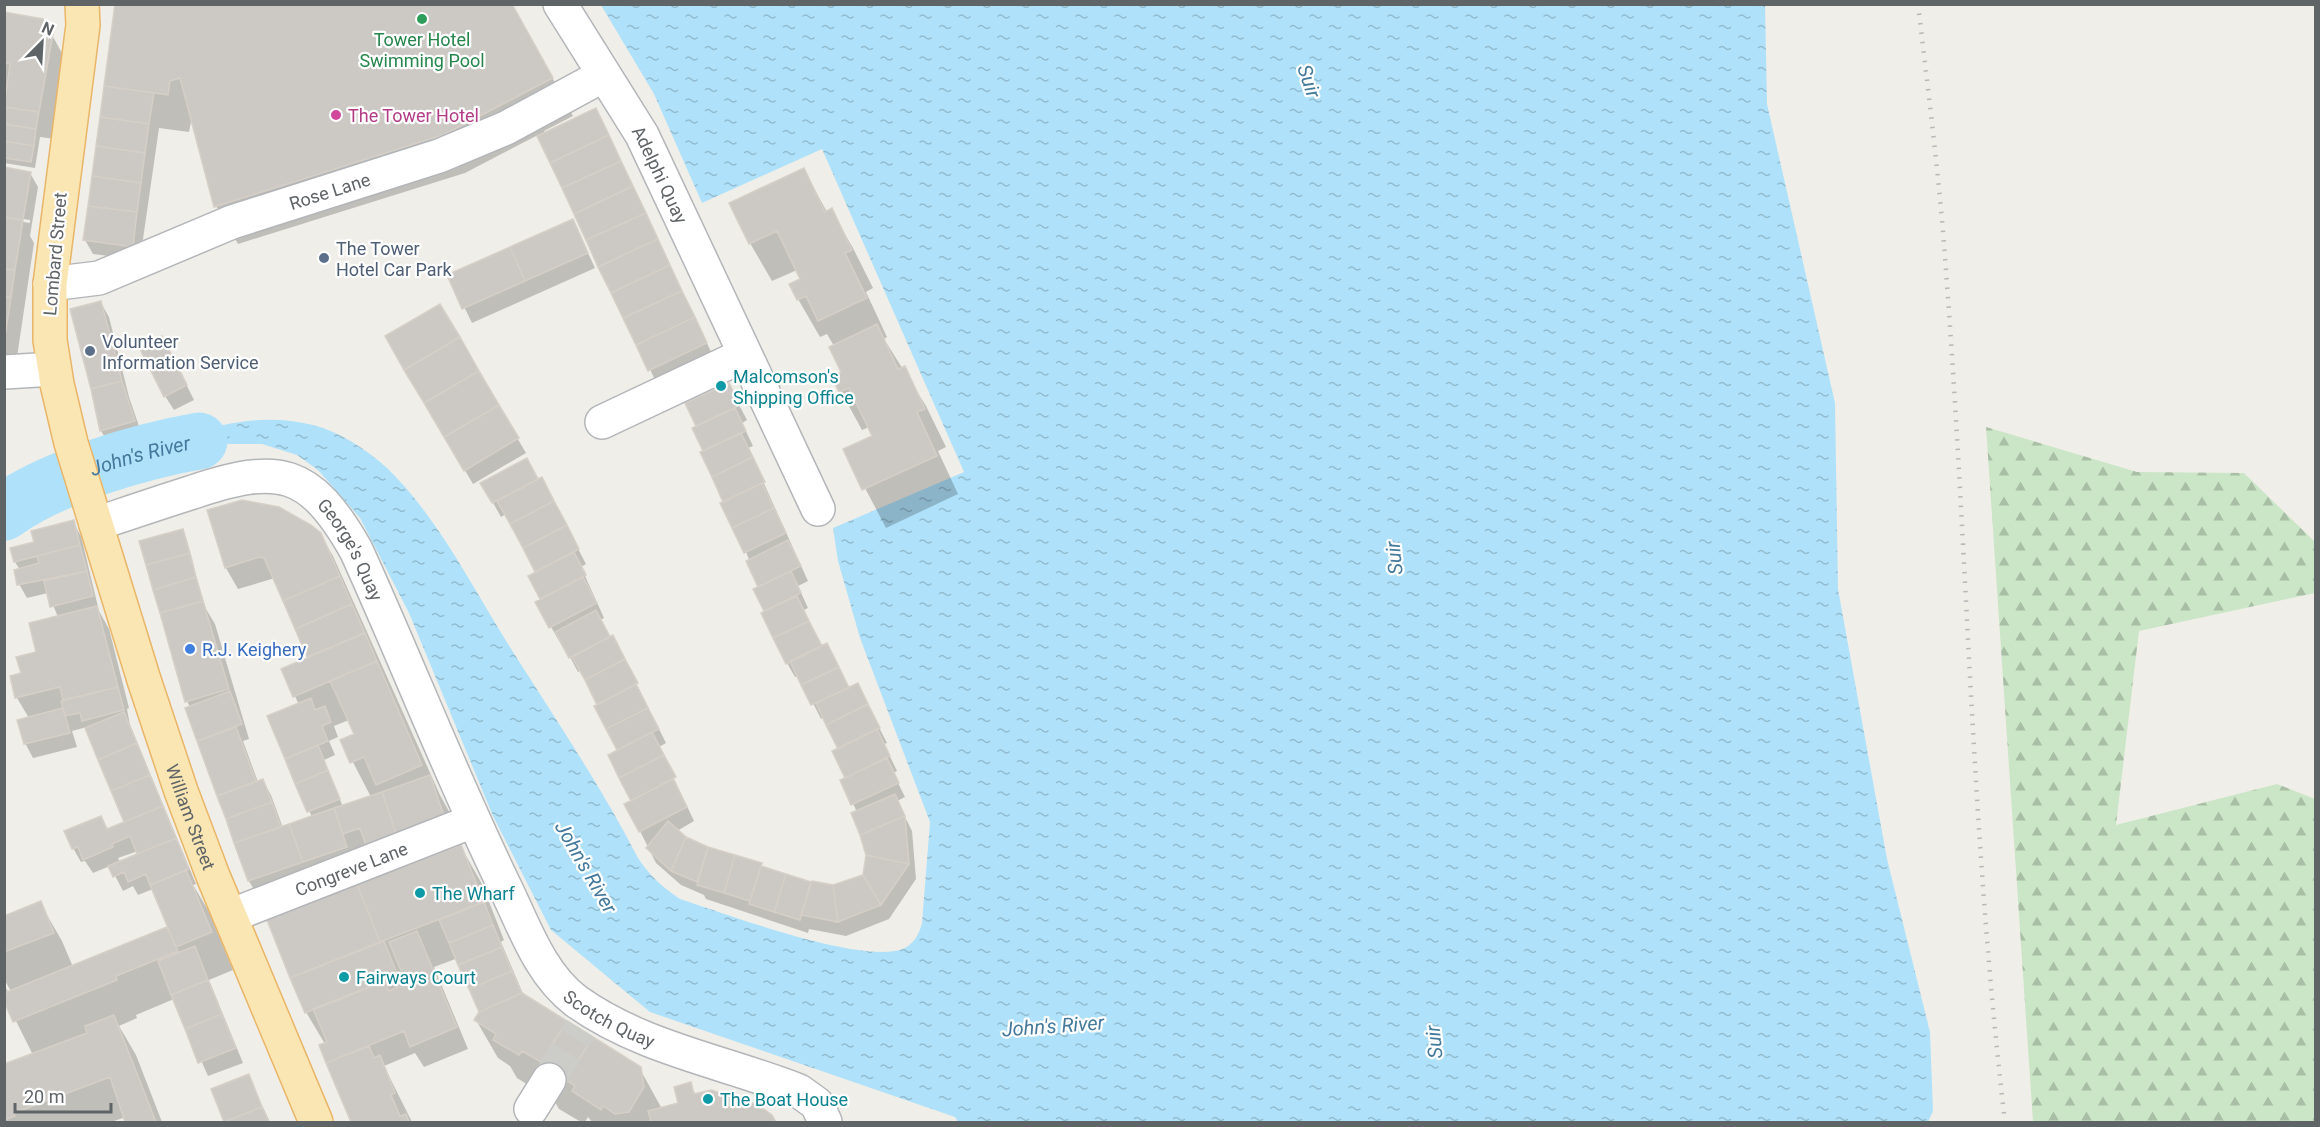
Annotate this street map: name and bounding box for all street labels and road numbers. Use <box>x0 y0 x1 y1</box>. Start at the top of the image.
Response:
street label: Adelphi Quay <box>628 122 693 227</box>
street label: Rose Lane <box>286 168 373 214</box>
street label: Lombard Street <box>39 191 71 317</box>
street label: George's Quay <box>314 494 388 604</box>
street label: William Street <box>162 761 220 873</box>
street label: Congreve Lane <box>292 837 410 900</box>
street label: Scotch Quay <box>560 985 658 1052</box>

